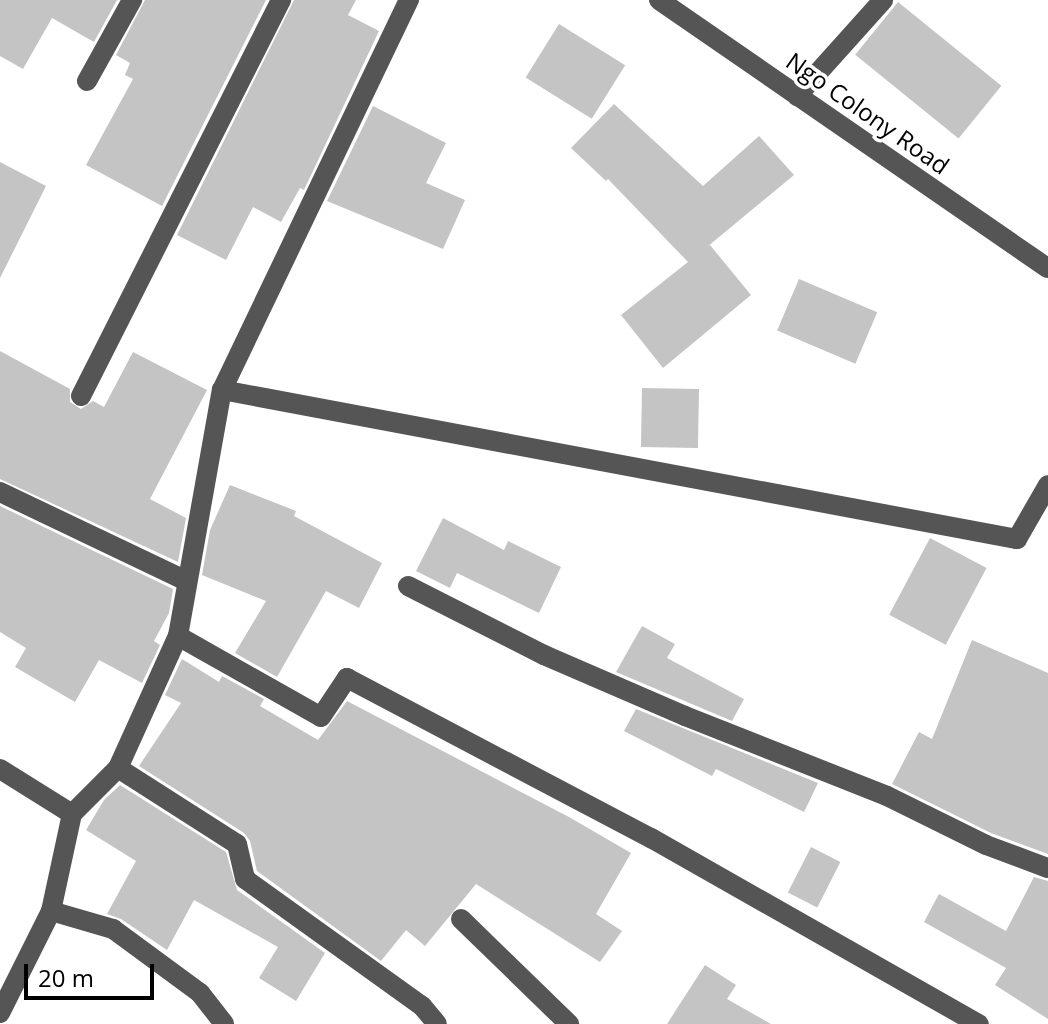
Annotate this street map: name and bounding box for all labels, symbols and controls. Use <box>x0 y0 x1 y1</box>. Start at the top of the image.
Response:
street label: Ngo Colony Road <box>781 46 955 180</box>
scale bar <box>28 948 158 998</box>
text: 20 m <box>38 961 94 994</box>

